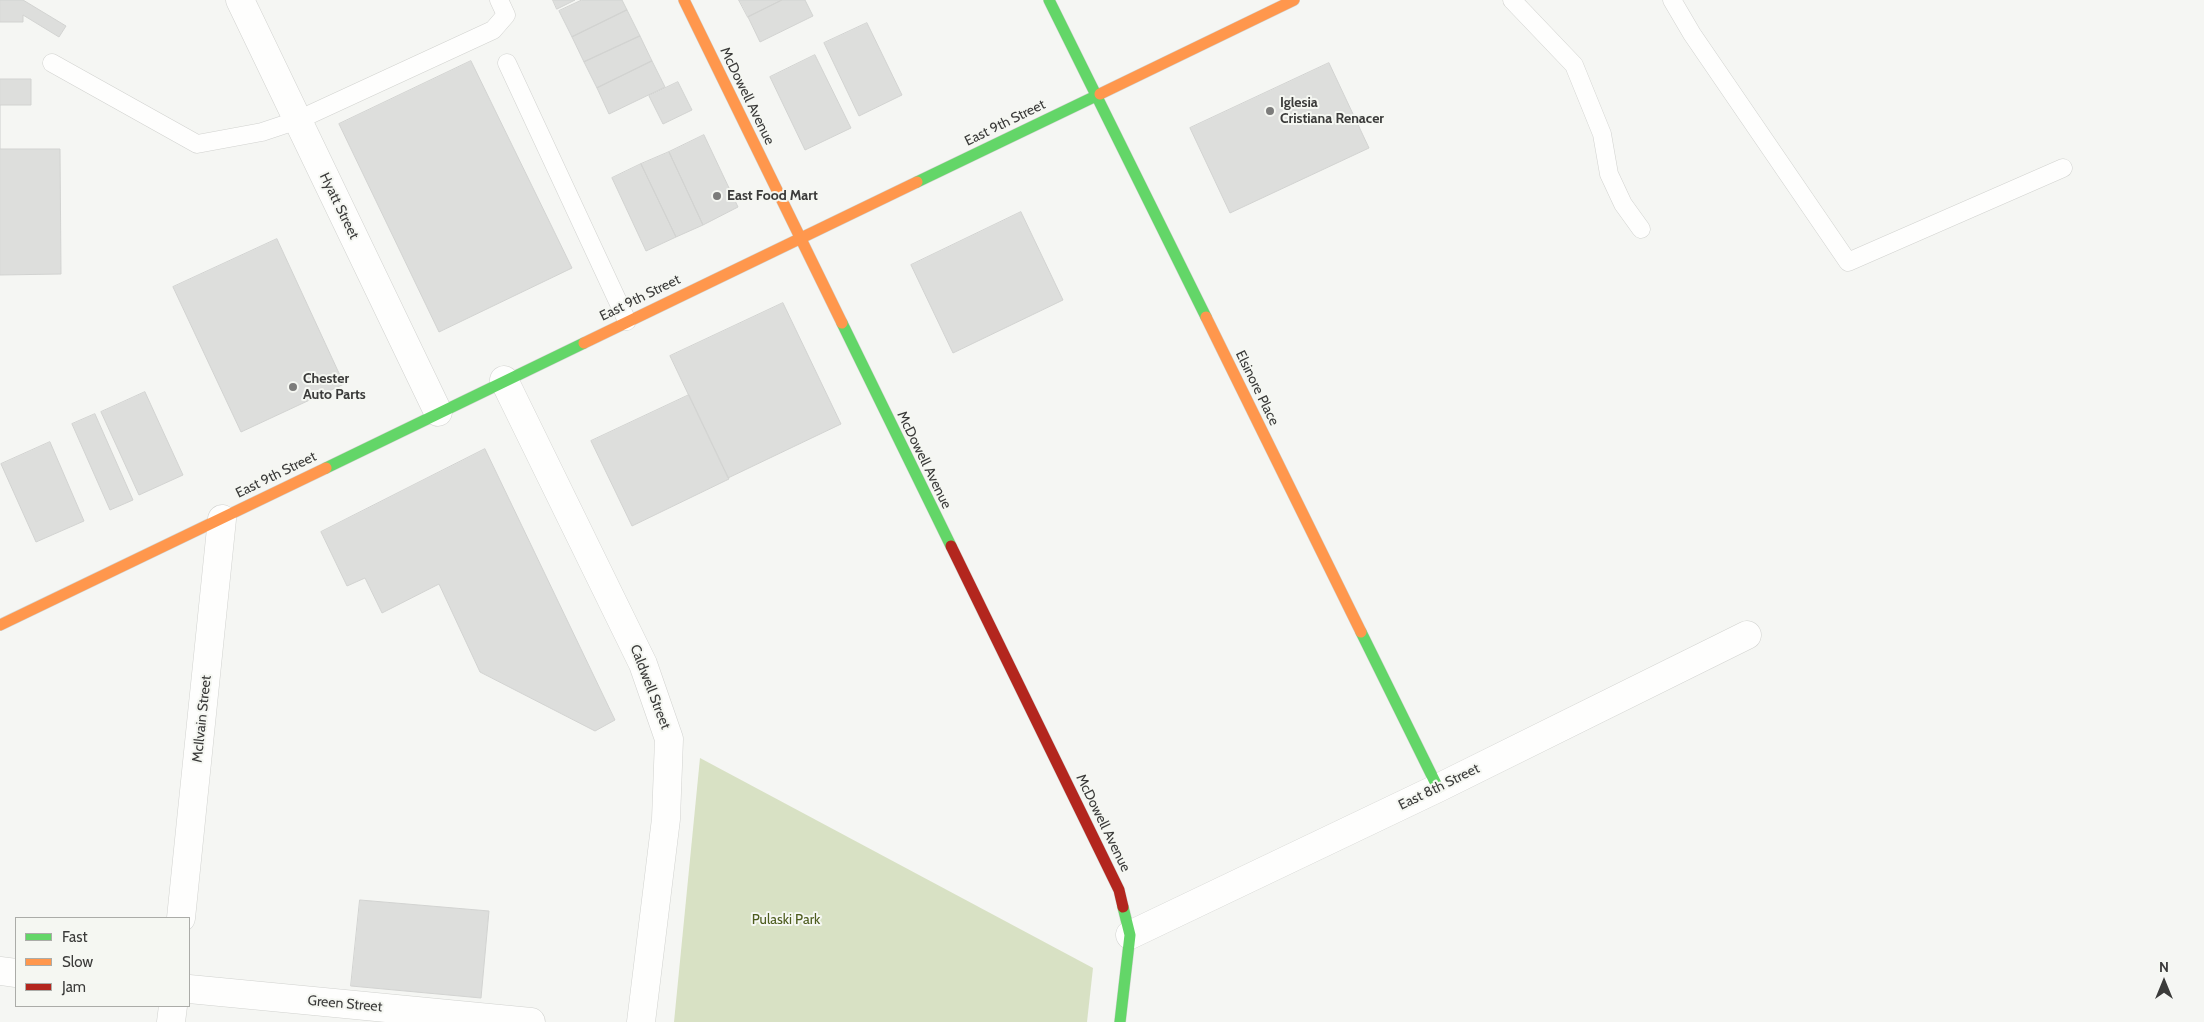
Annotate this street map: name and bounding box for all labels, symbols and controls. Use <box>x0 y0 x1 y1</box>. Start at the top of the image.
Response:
street label: McDowell Avenue <box>716 44 778 148</box>
place label: Iglesia Cristiana Renacer <box>1280 95 1384 128</box>
street label: East 9th Street <box>962 96 1048 150</box>
marker: Iglesia Cristiana Renacer <box>1264 105 1276 117</box>
street label: Hyatt Street <box>316 170 362 242</box>
place label: East Food Mart <box>727 188 818 204</box>
marker: East Food Mart <box>711 190 723 202</box>
street label: East 9th Street <box>597 271 683 325</box>
street label: Elsinore Place <box>1232 348 1282 428</box>
place label: Chester Auto Parts <box>303 371 366 404</box>
marker: Chester Auto Parts <box>287 381 299 393</box>
street label: McDowell Avenue <box>893 408 955 512</box>
street label: East 9th Street <box>233 448 319 502</box>
street label: Caldwell Street <box>626 642 674 732</box>
street label: McIlvain Street <box>189 675 215 763</box>
street label: East 8th Street <box>1396 760 1482 814</box>
street label: McDowell Avenue <box>1072 771 1134 875</box>
park label: Pulaski Park <box>752 912 820 928</box>
legend <box>15 917 190 1007</box>
text: Fast <box>62 928 87 946</box>
text: Slow <box>62 953 93 971</box>
north arrow <box>2139 957 2189 1007</box>
text: N <box>2159 958 2169 976</box>
text: Jam <box>62 978 86 996</box>
street label: Green Street <box>307 992 383 1016</box>

